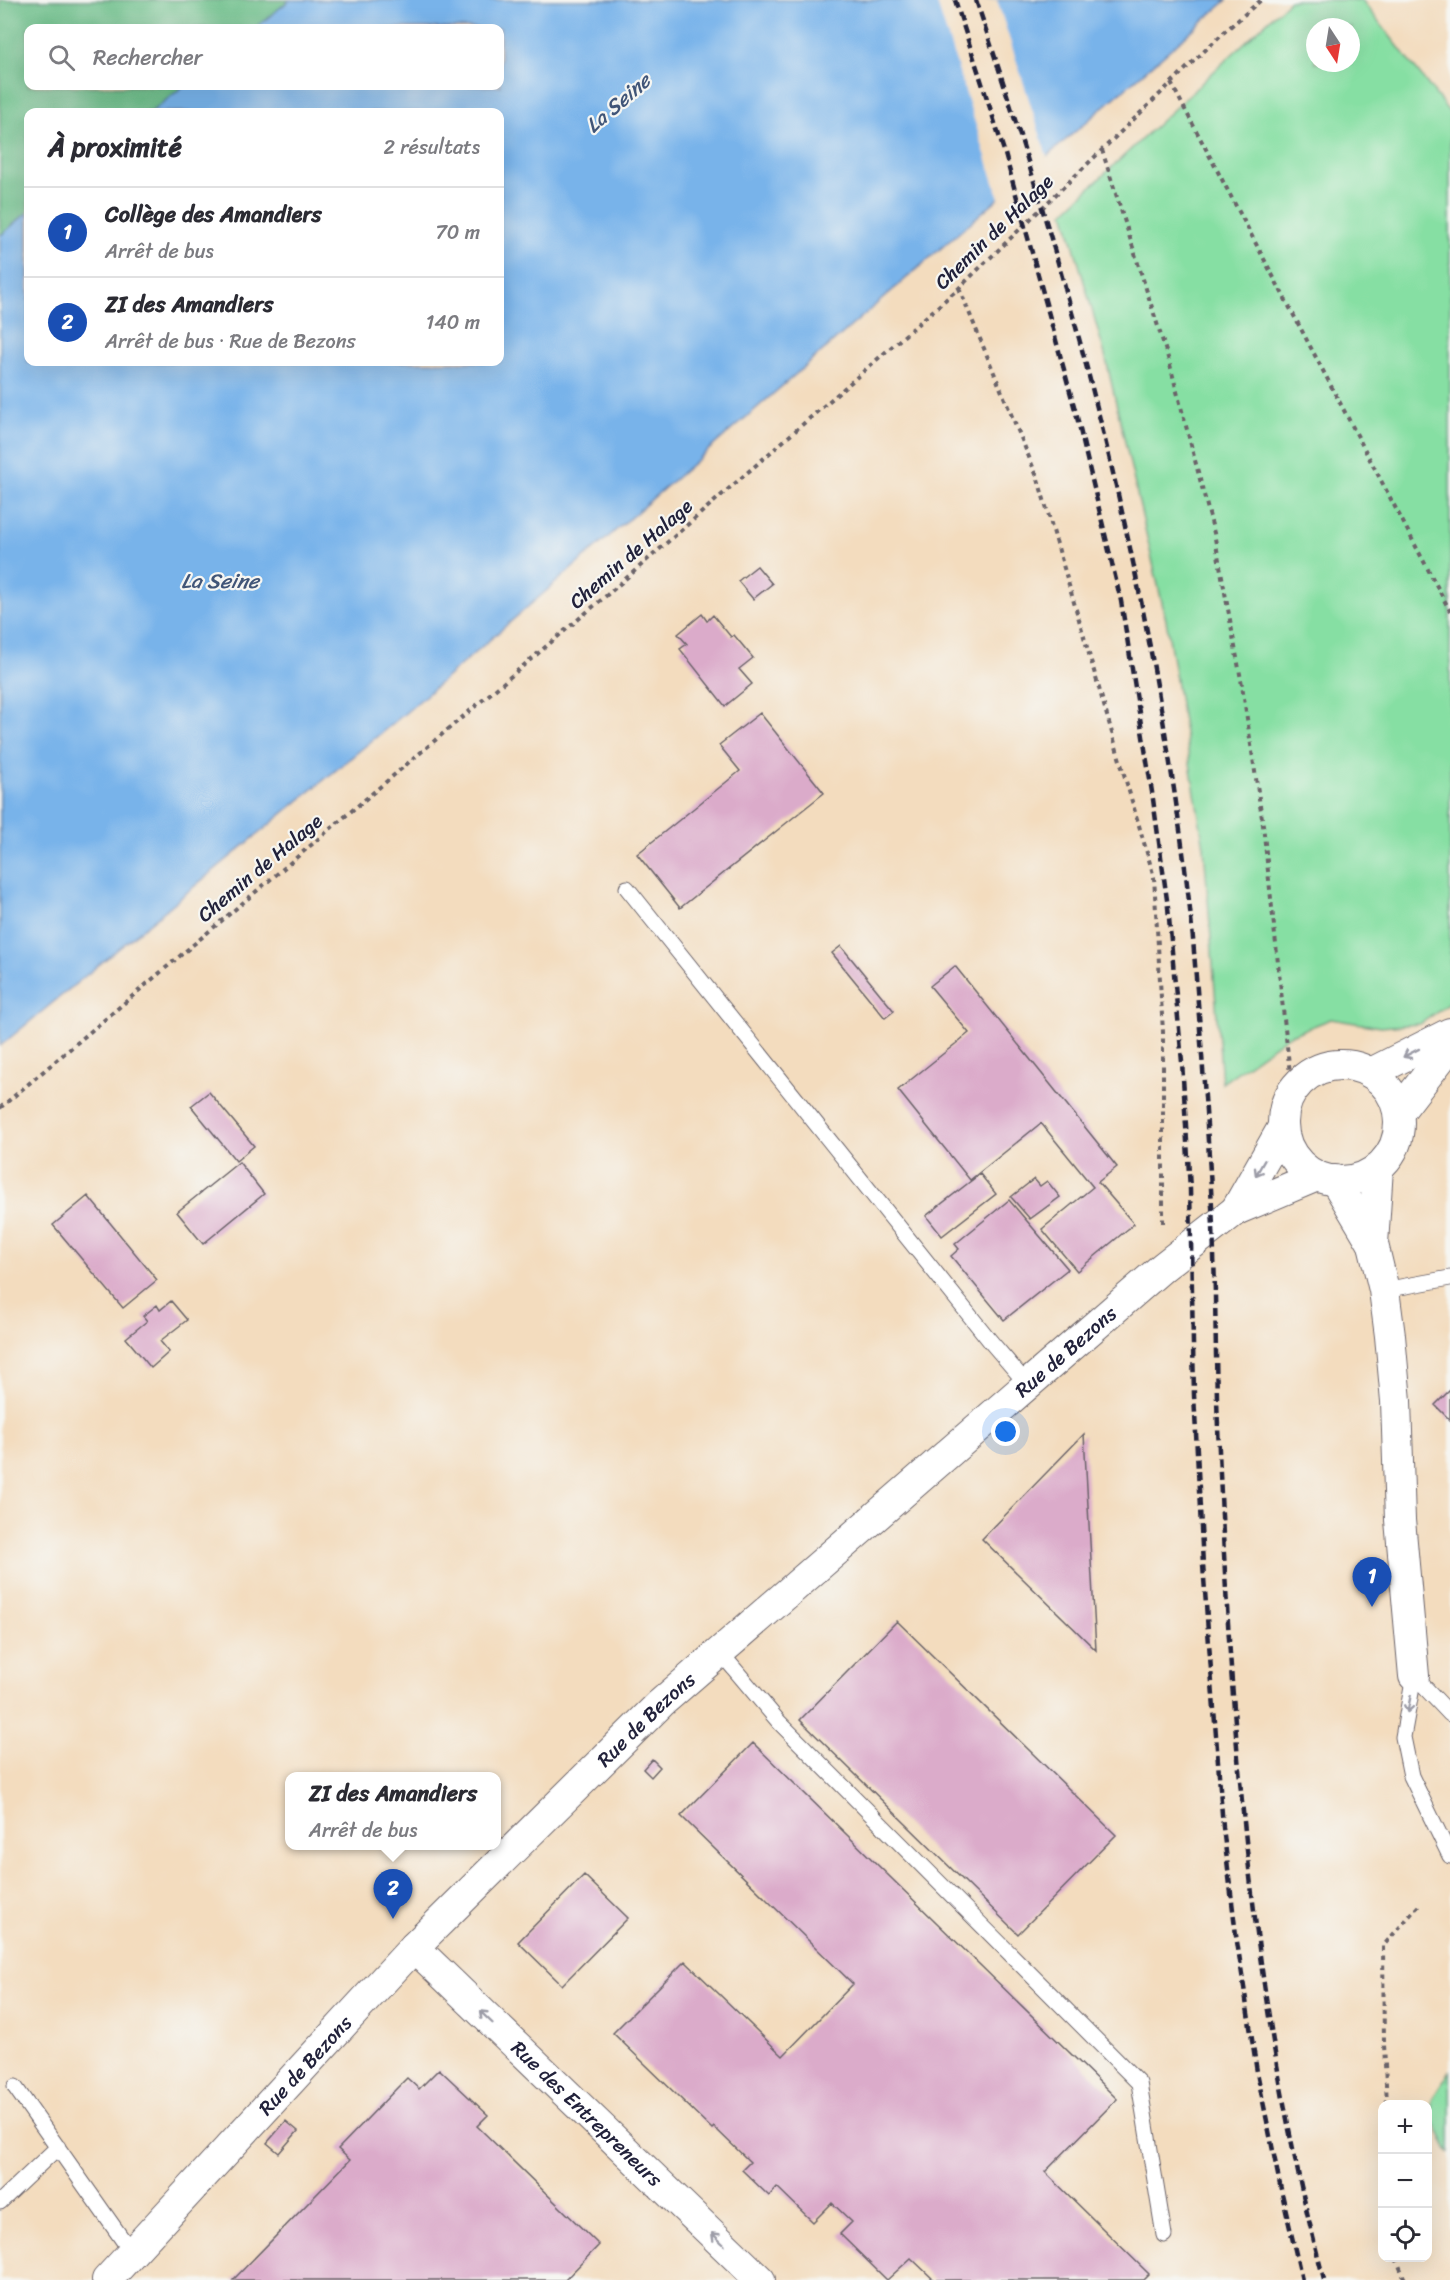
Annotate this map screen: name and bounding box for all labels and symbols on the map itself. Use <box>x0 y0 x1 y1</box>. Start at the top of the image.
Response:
north arrow <box>1306 18 1360 72</box>
water label: La Seine <box>576 62 661 143</box>
street label: Chemin de Halage <box>926 165 1062 299</box>
street label: Chemin de Halage <box>561 490 701 618</box>
water label: La Seine <box>181 562 261 600</box>
street label: Chemin de Halage <box>189 804 331 931</box>
one-way arrow <box>1402 1048 1420 1059</box>
one-way arrow <box>1254 1159 1266 1176</box>
street label: Rue de Bezons <box>1006 1296 1125 1406</box>
your location <box>991 1417 1020 1446</box>
pin: 1 <box>1352 1558 1392 1607</box>
street label: Rue de Bezons <box>588 1662 704 1775</box>
one-way arrow <box>1403 1693 1414 1713</box>
pin: 2 <box>374 1870 412 1919</box>
street label: Rue de Bezons <box>249 2006 361 2124</box>
one-way arrow <box>479 2010 494 2024</box>
street label: Rue des Entrepreneurs <box>503 2032 672 2196</box>
one-way arrow <box>710 2232 725 2247</box>

